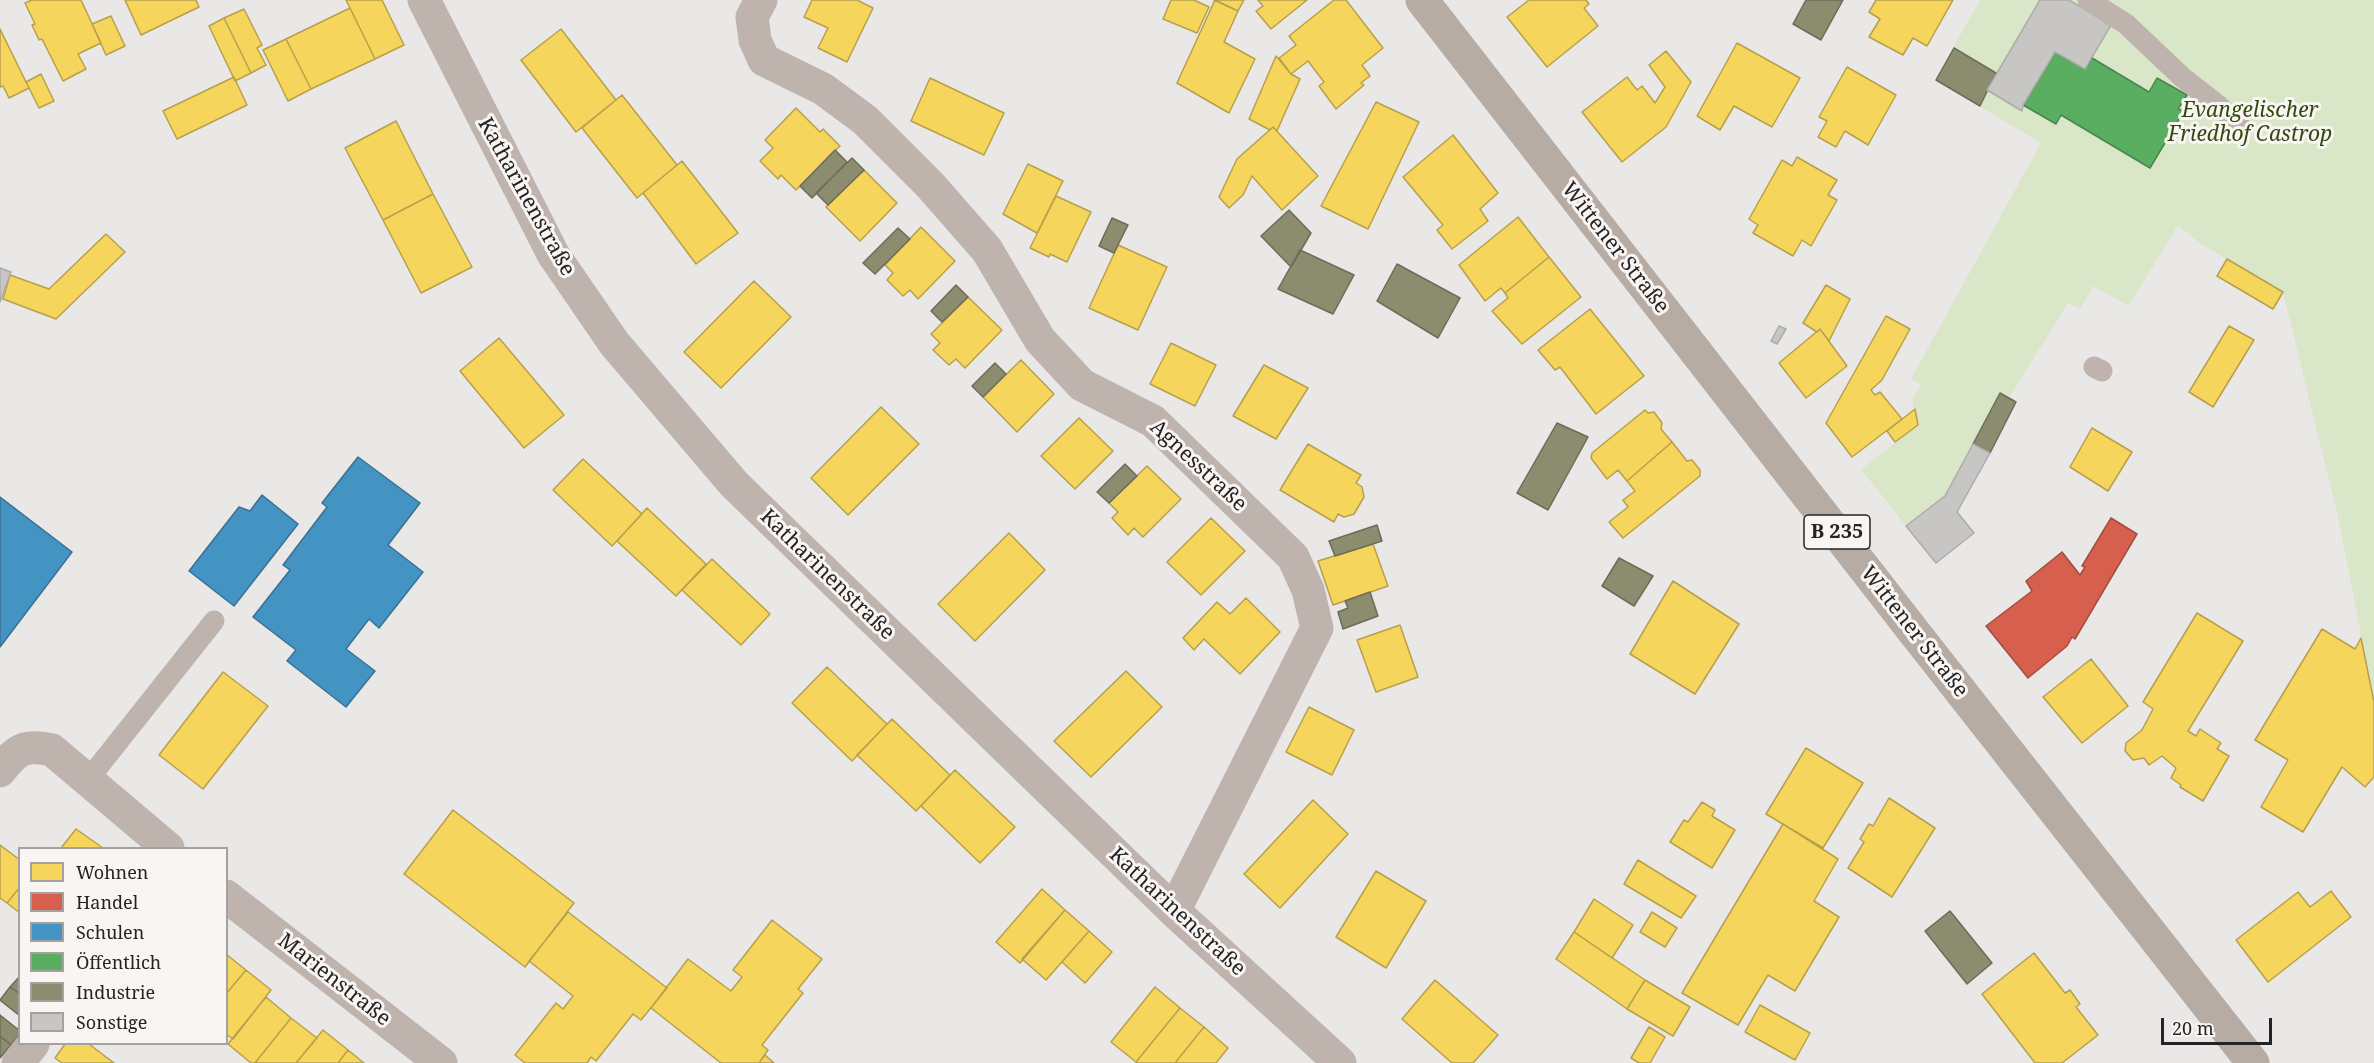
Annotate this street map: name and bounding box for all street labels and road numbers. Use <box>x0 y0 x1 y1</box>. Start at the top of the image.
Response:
street label: Katharinenstraße <box>472 113 580 281</box>
street label: Wittener Straße <box>1556 177 1674 319</box>
street label: Agnesstraße <box>1144 415 1252 517</box>
street label: Katharinenstraße <box>755 504 899 646</box>
road number: B 235 <box>1804 515 1870 549</box>
street label: Wittener Straße <box>1855 561 1973 703</box>
street label: Katharinenstraße <box>1104 842 1250 982</box>
street label: Marienstraße <box>273 928 395 1032</box>

